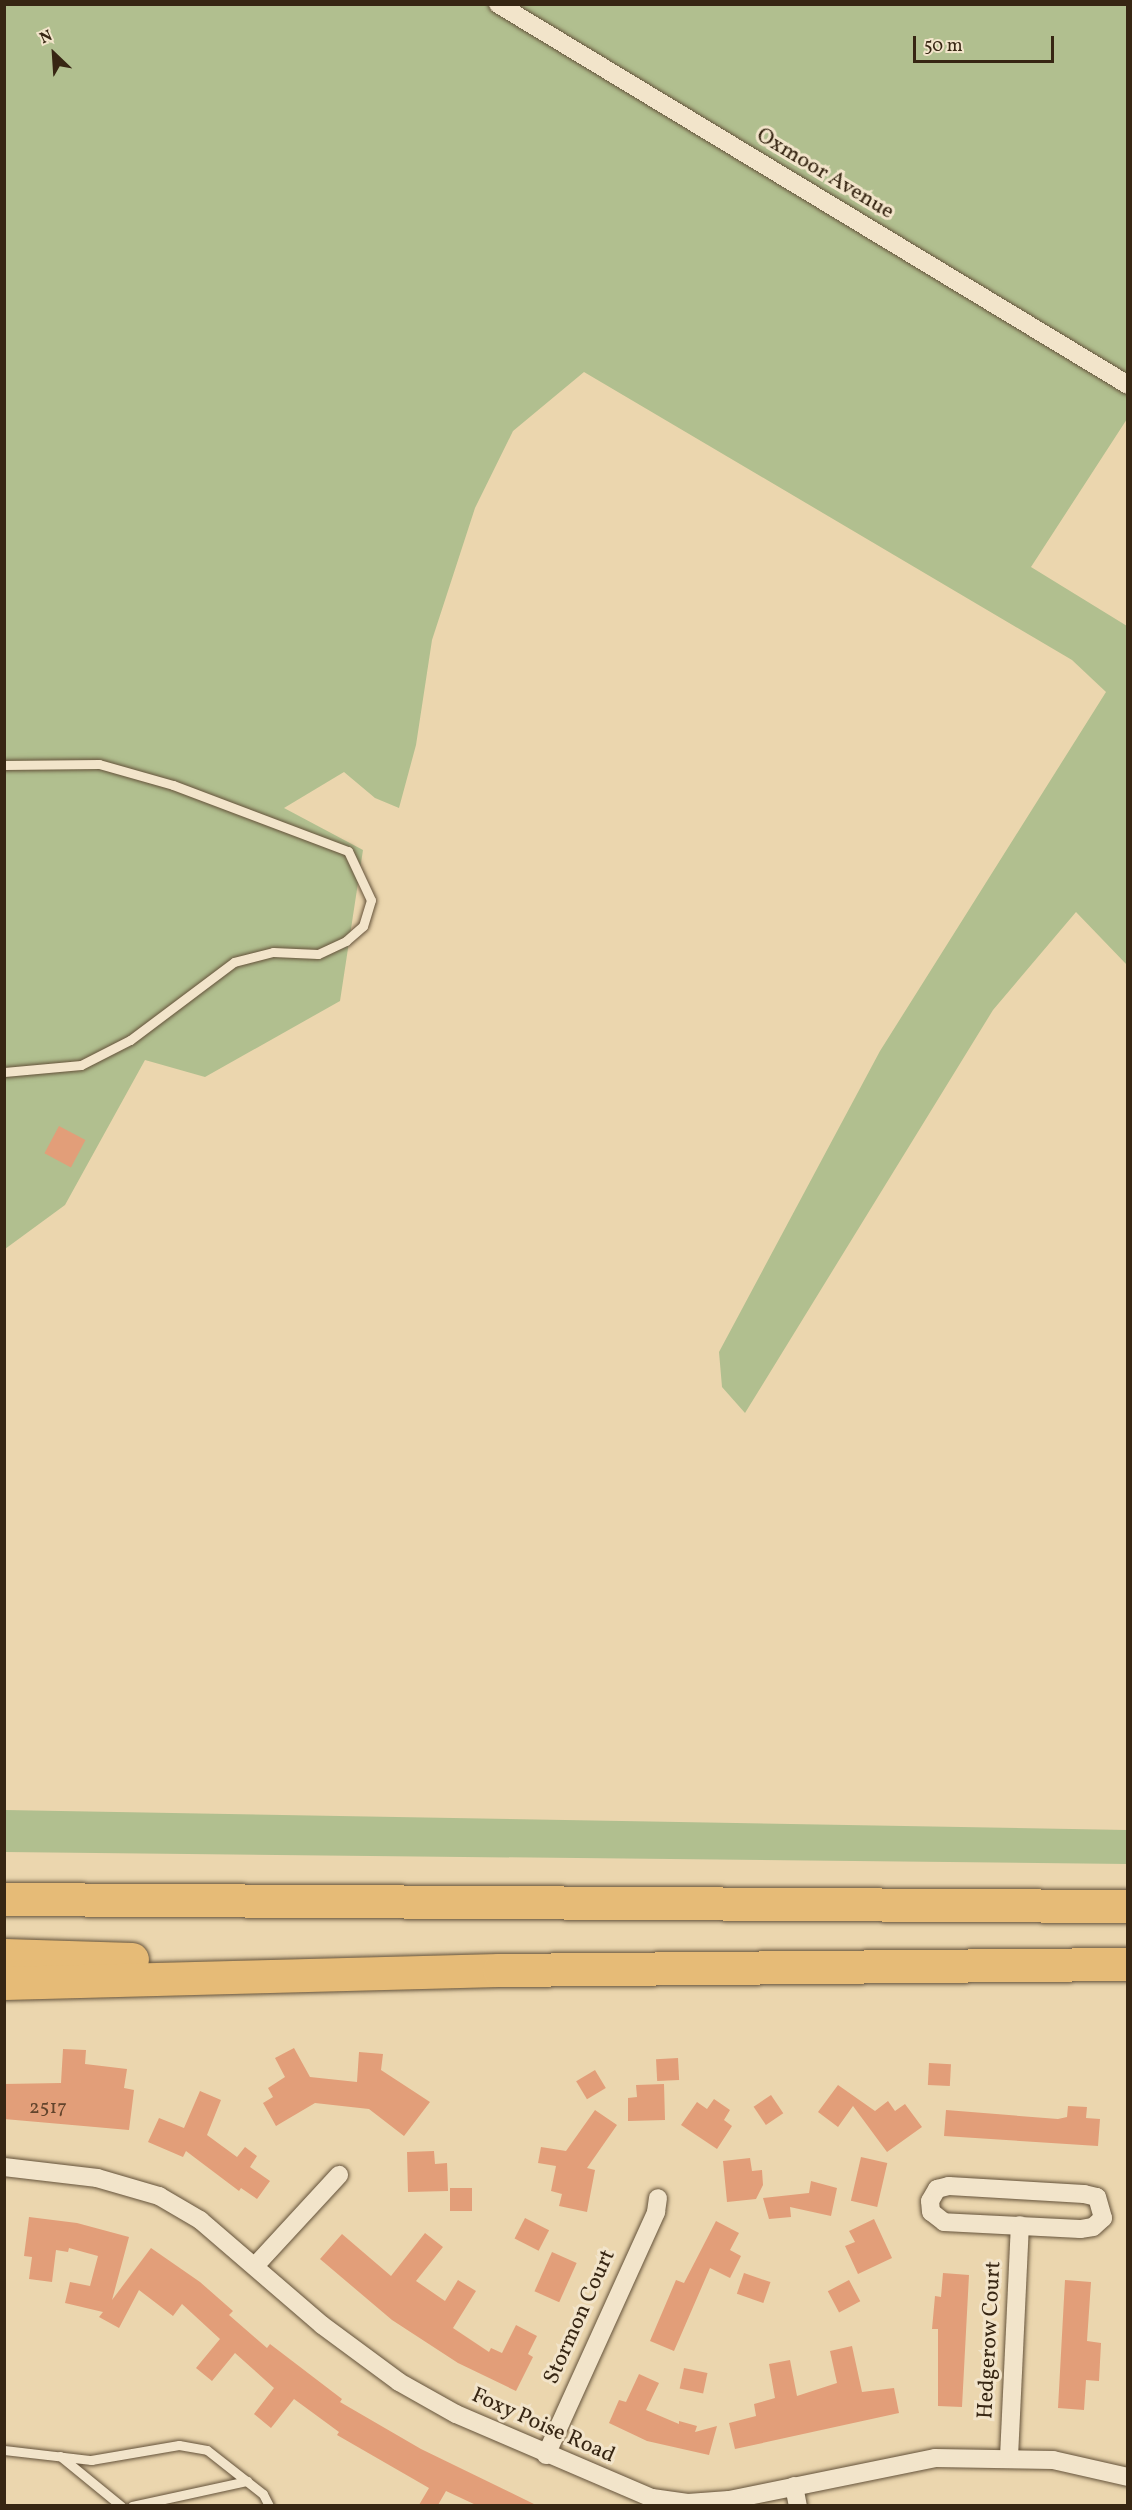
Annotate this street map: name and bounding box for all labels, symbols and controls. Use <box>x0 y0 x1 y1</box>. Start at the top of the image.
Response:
north arrow <box>24 24 84 84</box>
scale bar <box>916 24 1057 62</box>
text: N <box>36 25 56 50</box>
text: 50 m <box>924 34 963 59</box>
street label: Oxmoor Avenue <box>751 123 899 225</box>
house number: 2517 <box>29 2096 67 2120</box>
street label: Stormon Court <box>539 2246 621 2388</box>
street label: Hedgerow Court <box>973 2260 1007 2420</box>
street label: Foxy Poise Road <box>467 2382 619 2470</box>

